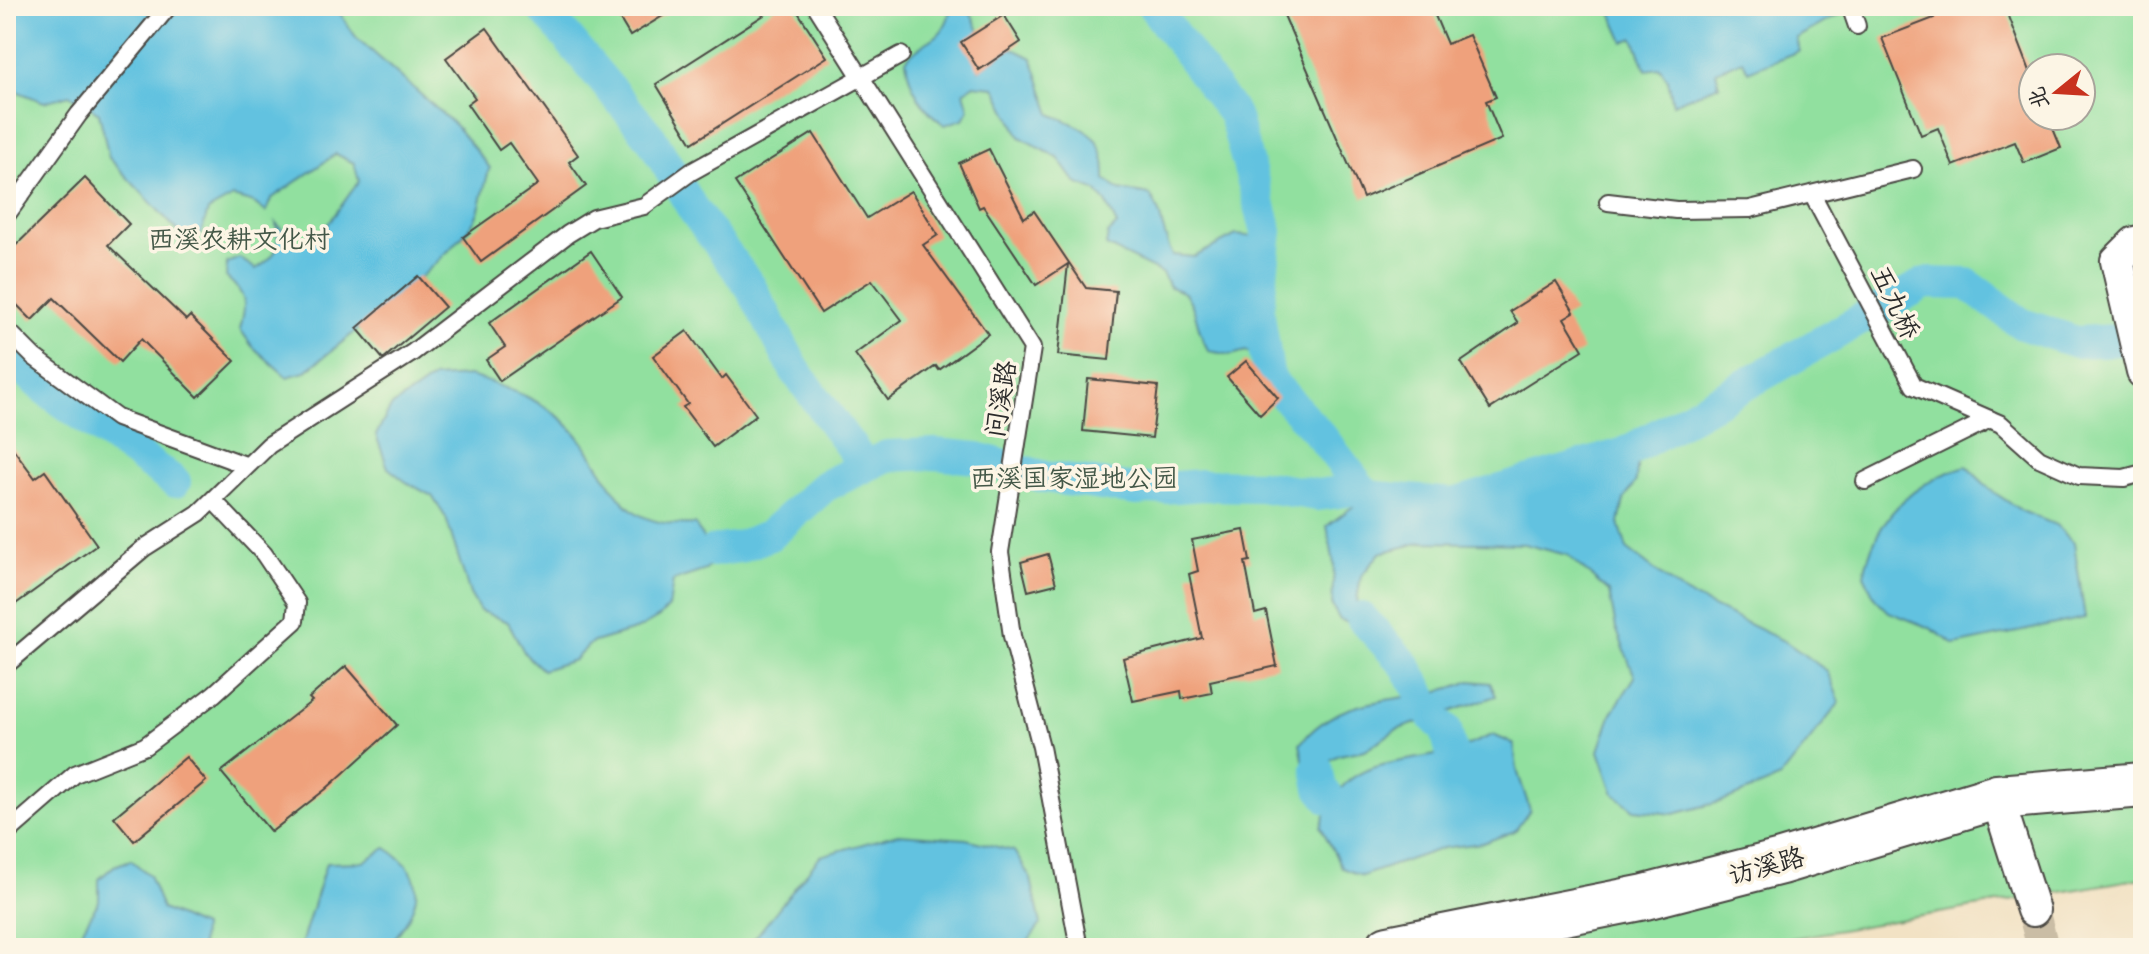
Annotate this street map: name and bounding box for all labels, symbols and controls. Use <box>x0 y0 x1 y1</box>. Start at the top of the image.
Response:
north arrow <box>2017 52 2097 132</box>
text: 北 <box>2021 83 2055 113</box>
park label: 西溪农耕文化村 <box>148 222 330 255</box>
street label: 五九桥 <box>1864 260 1928 344</box>
street label: 问溪路 <box>978 358 1022 440</box>
park label: 西溪国家湿地公园 <box>970 461 1178 494</box>
street label: 访溪路 <box>1724 839 1808 891</box>

